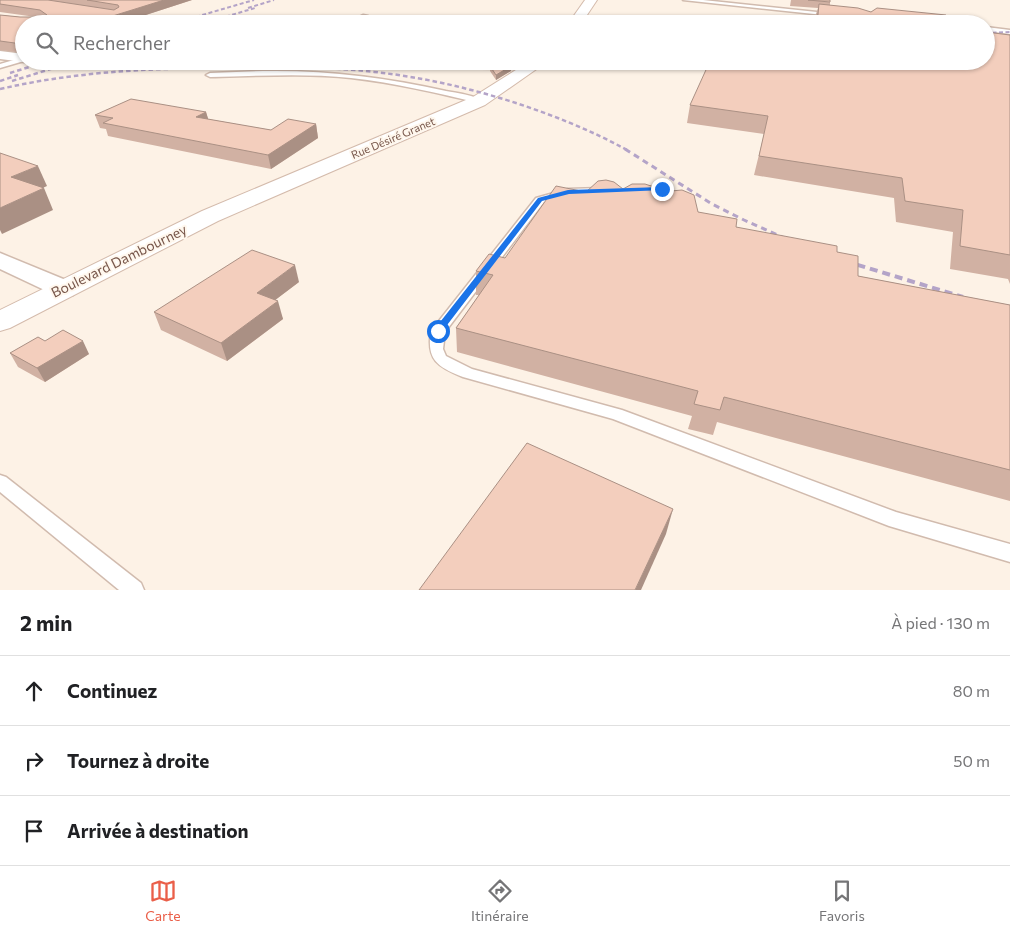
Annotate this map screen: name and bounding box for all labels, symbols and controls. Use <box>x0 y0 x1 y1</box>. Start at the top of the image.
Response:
search box <box>15 15 995 70</box>
icon: search <box>33 29 61 57</box>
text: Rechercher <box>73 31 171 54</box>
street label: Rue Désiré Granet <box>349 114 437 161</box>
route end <box>651 178 674 201</box>
street label: Boulevard Dambourney <box>48 220 189 301</box>
route start <box>427 320 450 343</box>
text: 2 min <box>20 610 72 635</box>
text: À pied · 130 m <box>891 613 990 632</box>
icon: ahead <box>20 677 48 705</box>
text: Continuez <box>67 679 157 702</box>
text: 80 m <box>953 681 990 700</box>
icon: right <box>20 747 48 775</box>
text: Tournez à droite <box>67 749 209 772</box>
text: 50 m <box>953 751 990 770</box>
icon: arrive <box>20 817 48 845</box>
text: Arrivée à destination <box>67 819 249 842</box>
tab: Carte <box>145 877 181 924</box>
tab: Itinéraire <box>471 877 529 924</box>
tab: Favoris <box>819 877 865 924</box>

